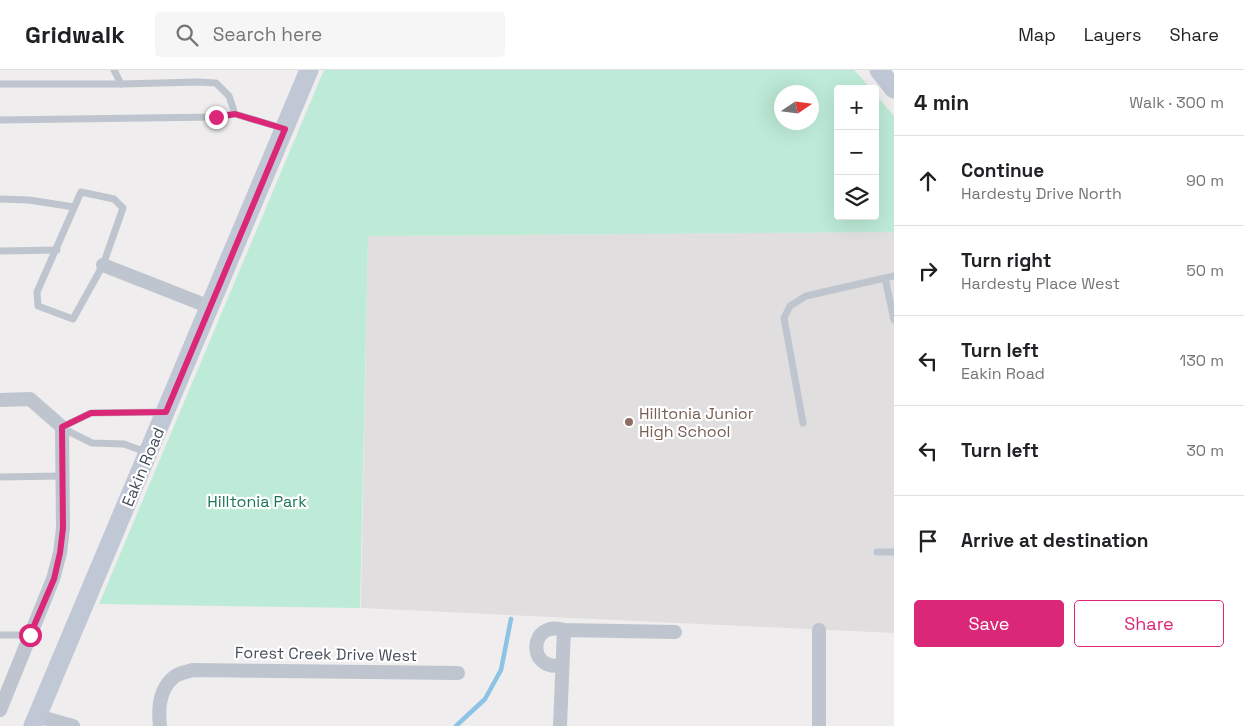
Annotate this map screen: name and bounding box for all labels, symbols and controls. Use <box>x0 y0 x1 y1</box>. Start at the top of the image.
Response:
search box <box>155 12 505 57</box>
text: Gridwalk <box>25 19 125 50</box>
icon: search <box>173 21 201 49</box>
text: Search here <box>213 22 322 47</box>
text: Map <box>1018 23 1056 46</box>
text: Layers <box>1084 23 1141 46</box>
text: Share <box>1169 23 1219 46</box>
north arrow <box>774 85 819 130</box>
map controls <box>834 85 879 220</box>
button: + <box>834 85 879 130</box>
text: 4 min <box>914 89 969 116</box>
text: Walk · 300 m <box>1129 92 1224 113</box>
route end <box>205 106 228 129</box>
button: − <box>834 130 879 175</box>
text: Continue <box>961 158 1044 183</box>
icon: ahead <box>914 167 942 195</box>
text: 90 m <box>1186 170 1224 191</box>
button: layers <box>834 175 879 220</box>
text: Hardesty Drive North <box>961 183 1122 204</box>
text: Turn right <box>961 248 1051 273</box>
icon: right <box>914 257 942 285</box>
text: 50 m <box>1186 260 1224 281</box>
text: Hardesty Place West <box>961 273 1120 294</box>
text: Turn left <box>961 338 1039 363</box>
icon: left <box>914 347 942 375</box>
text: 130 m <box>1180 350 1224 371</box>
text: Eakin Road <box>961 363 1045 384</box>
place label: Hilltonia Junior High School <box>639 403 754 442</box>
marker: Hilltonia Junior High School <box>623 416 635 428</box>
street label: Eakin Road <box>117 424 169 510</box>
icon: left <box>914 437 942 465</box>
text: Turn left <box>961 438 1039 463</box>
text: 30 m <box>1186 440 1224 461</box>
park label: Hilltonia Park <box>207 491 307 512</box>
icon: arrive <box>914 527 942 555</box>
text: Arrive at destination <box>961 528 1149 553</box>
button: Save <box>914 600 1064 647</box>
button: Share <box>1074 600 1224 647</box>
route start <box>19 624 42 647</box>
street label: Forest Creek Drive West <box>235 642 417 666</box>

